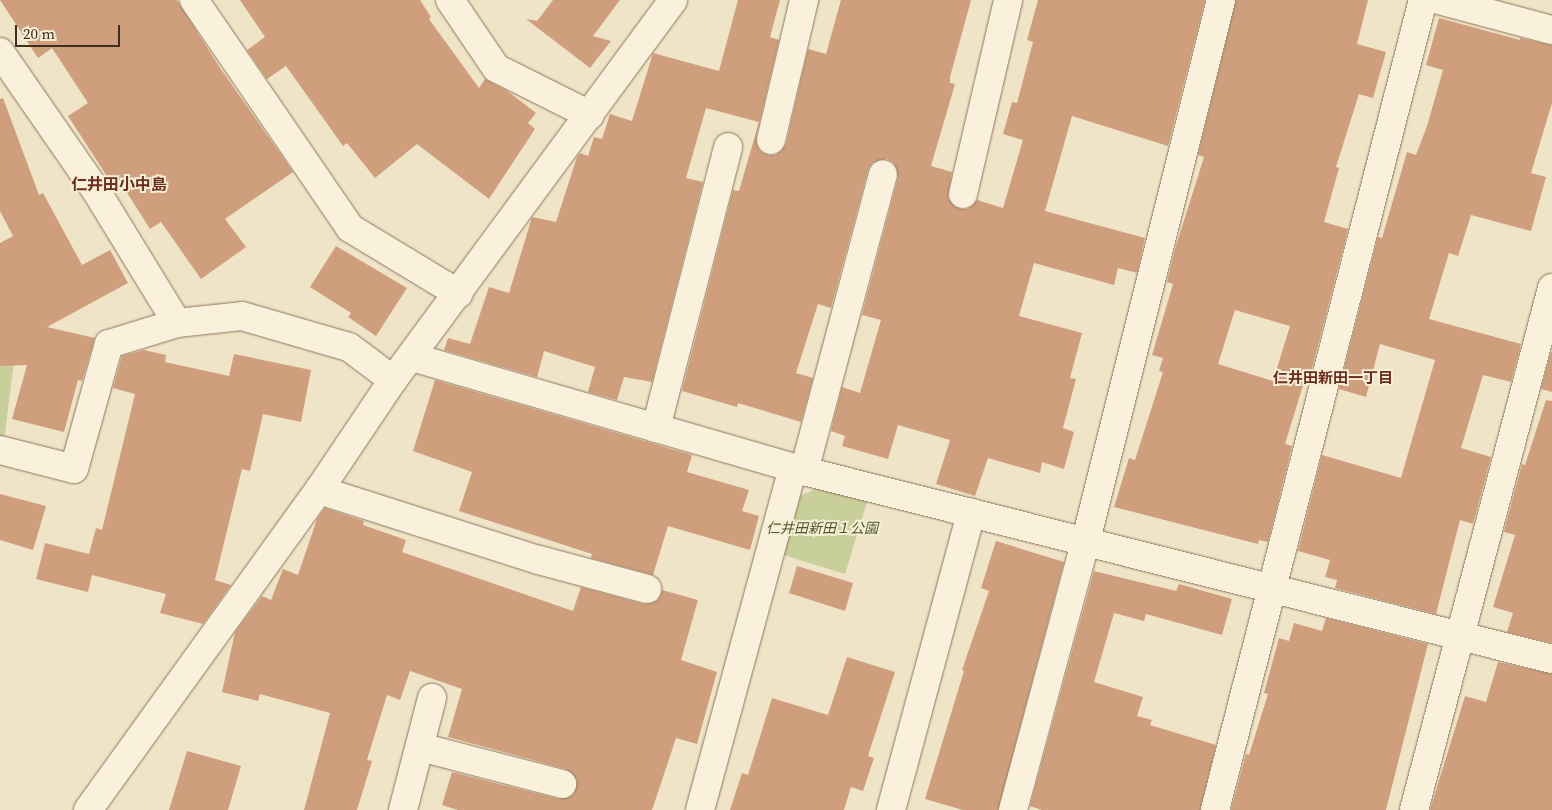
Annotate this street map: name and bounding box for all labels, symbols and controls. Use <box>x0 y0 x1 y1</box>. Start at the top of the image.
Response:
scale bar <box>18 15 122 47</box>
text: 20 m <box>23 23 55 44</box>
district label: 仁井田小中島 <box>71 174 167 194</box>
district label: 仁井田新田一丁目 <box>1273 369 1393 387</box>
park label: 仁井田新田１公園 <box>766 520 878 536</box>

